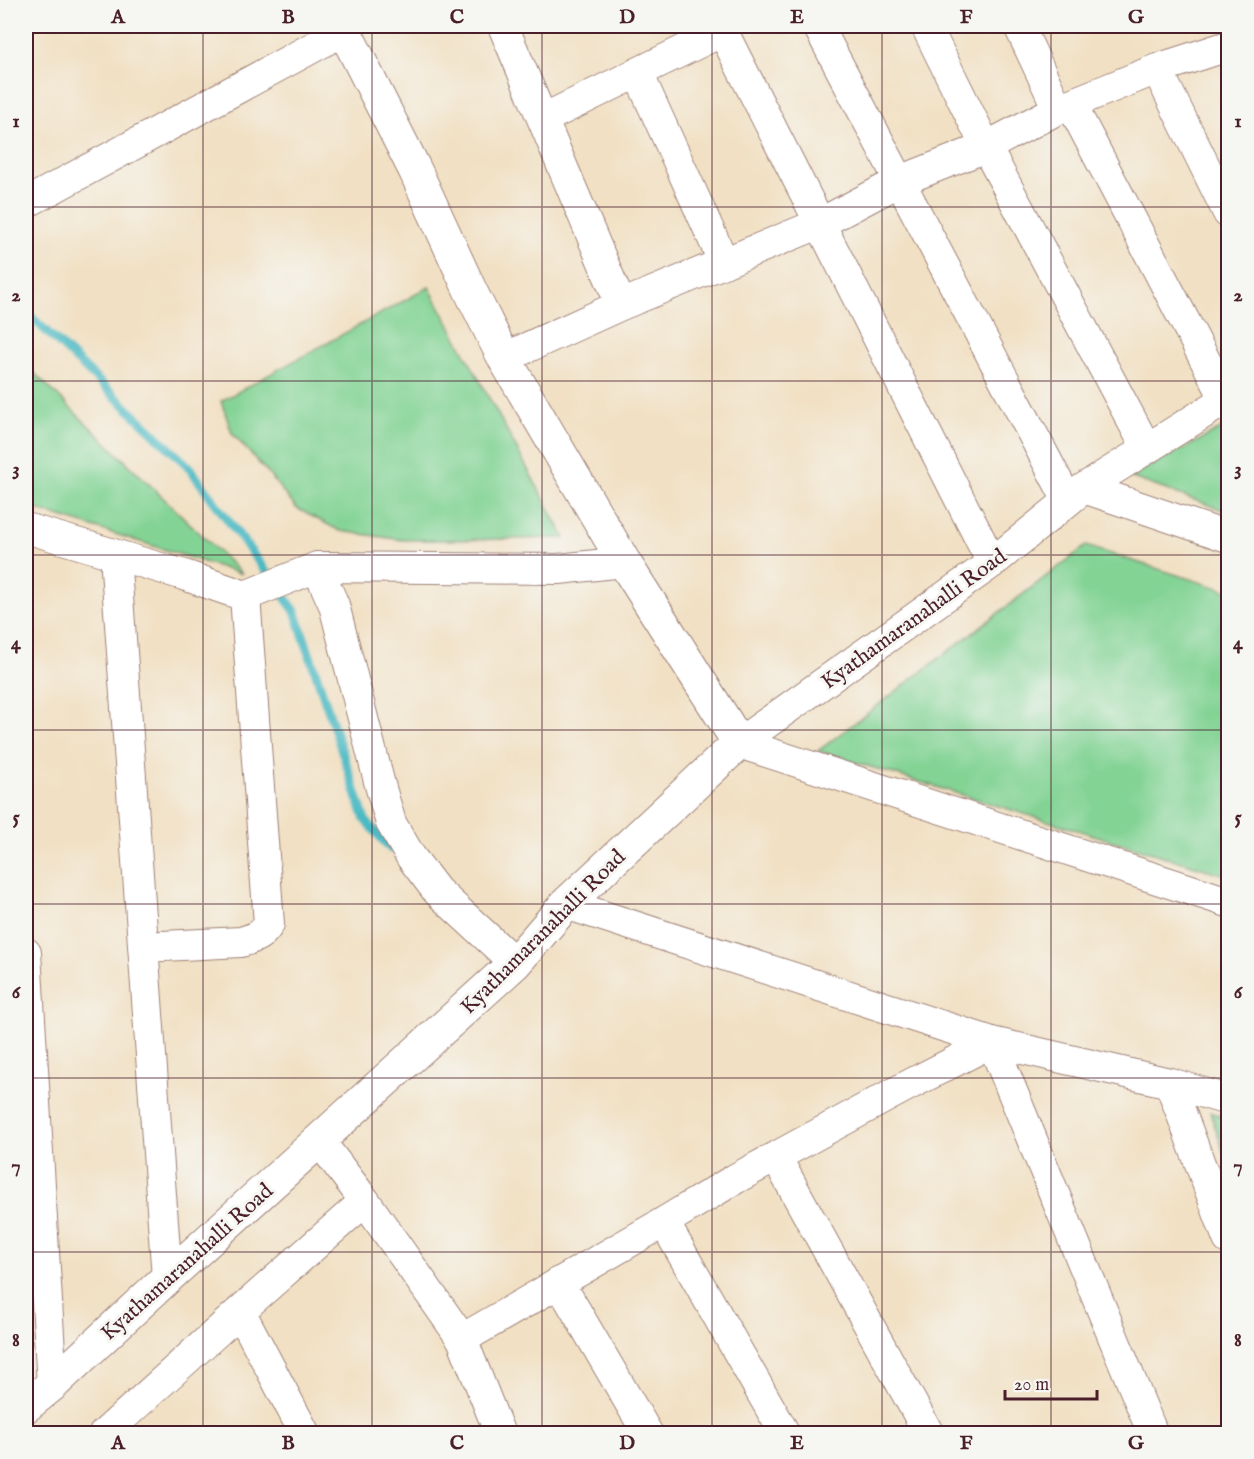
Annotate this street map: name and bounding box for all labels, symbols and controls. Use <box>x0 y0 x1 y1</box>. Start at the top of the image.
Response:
text: A <box>110 5 126 30</box>
text: B <box>281 5 295 30</box>
text: C <box>450 5 464 30</box>
text: D <box>619 5 635 30</box>
text: E <box>790 5 804 30</box>
text: F <box>960 5 973 30</box>
text: G <box>1128 5 1145 30</box>
text: 1 <box>12 109 20 134</box>
text: 1 <box>1234 109 1242 134</box>
text: 2 <box>11 283 21 308</box>
text: 2 <box>1233 283 1243 308</box>
text: 3 <box>12 457 20 482</box>
text: 3 <box>1234 457 1242 482</box>
street label: Kyathamaranahalli Road <box>816 543 1013 696</box>
text: 4 <box>11 631 22 656</box>
text: 4 <box>1233 631 1244 656</box>
text: 5 <box>12 805 20 830</box>
text: 5 <box>1234 805 1242 830</box>
street label: Kyathamaranahalli Road <box>455 844 632 1021</box>
text: 6 <box>12 980 22 1005</box>
text: 6 <box>1234 980 1244 1005</box>
text: 7 <box>11 1154 21 1179</box>
text: 7 <box>1233 1154 1243 1179</box>
street label: Kyathamaranahalli Road <box>95 1177 280 1347</box>
text: 8 <box>12 1328 20 1353</box>
text: 8 <box>1234 1328 1242 1353</box>
scale bar <box>1005 1363 1096 1401</box>
text: 20 m <box>1014 1374 1049 1397</box>
text: A <box>110 1431 126 1456</box>
text: B <box>281 1431 295 1456</box>
text: C <box>450 1431 464 1456</box>
text: D <box>619 1431 635 1456</box>
text: E <box>790 1431 804 1456</box>
text: F <box>960 1431 973 1456</box>
text: G <box>1128 1431 1145 1456</box>

